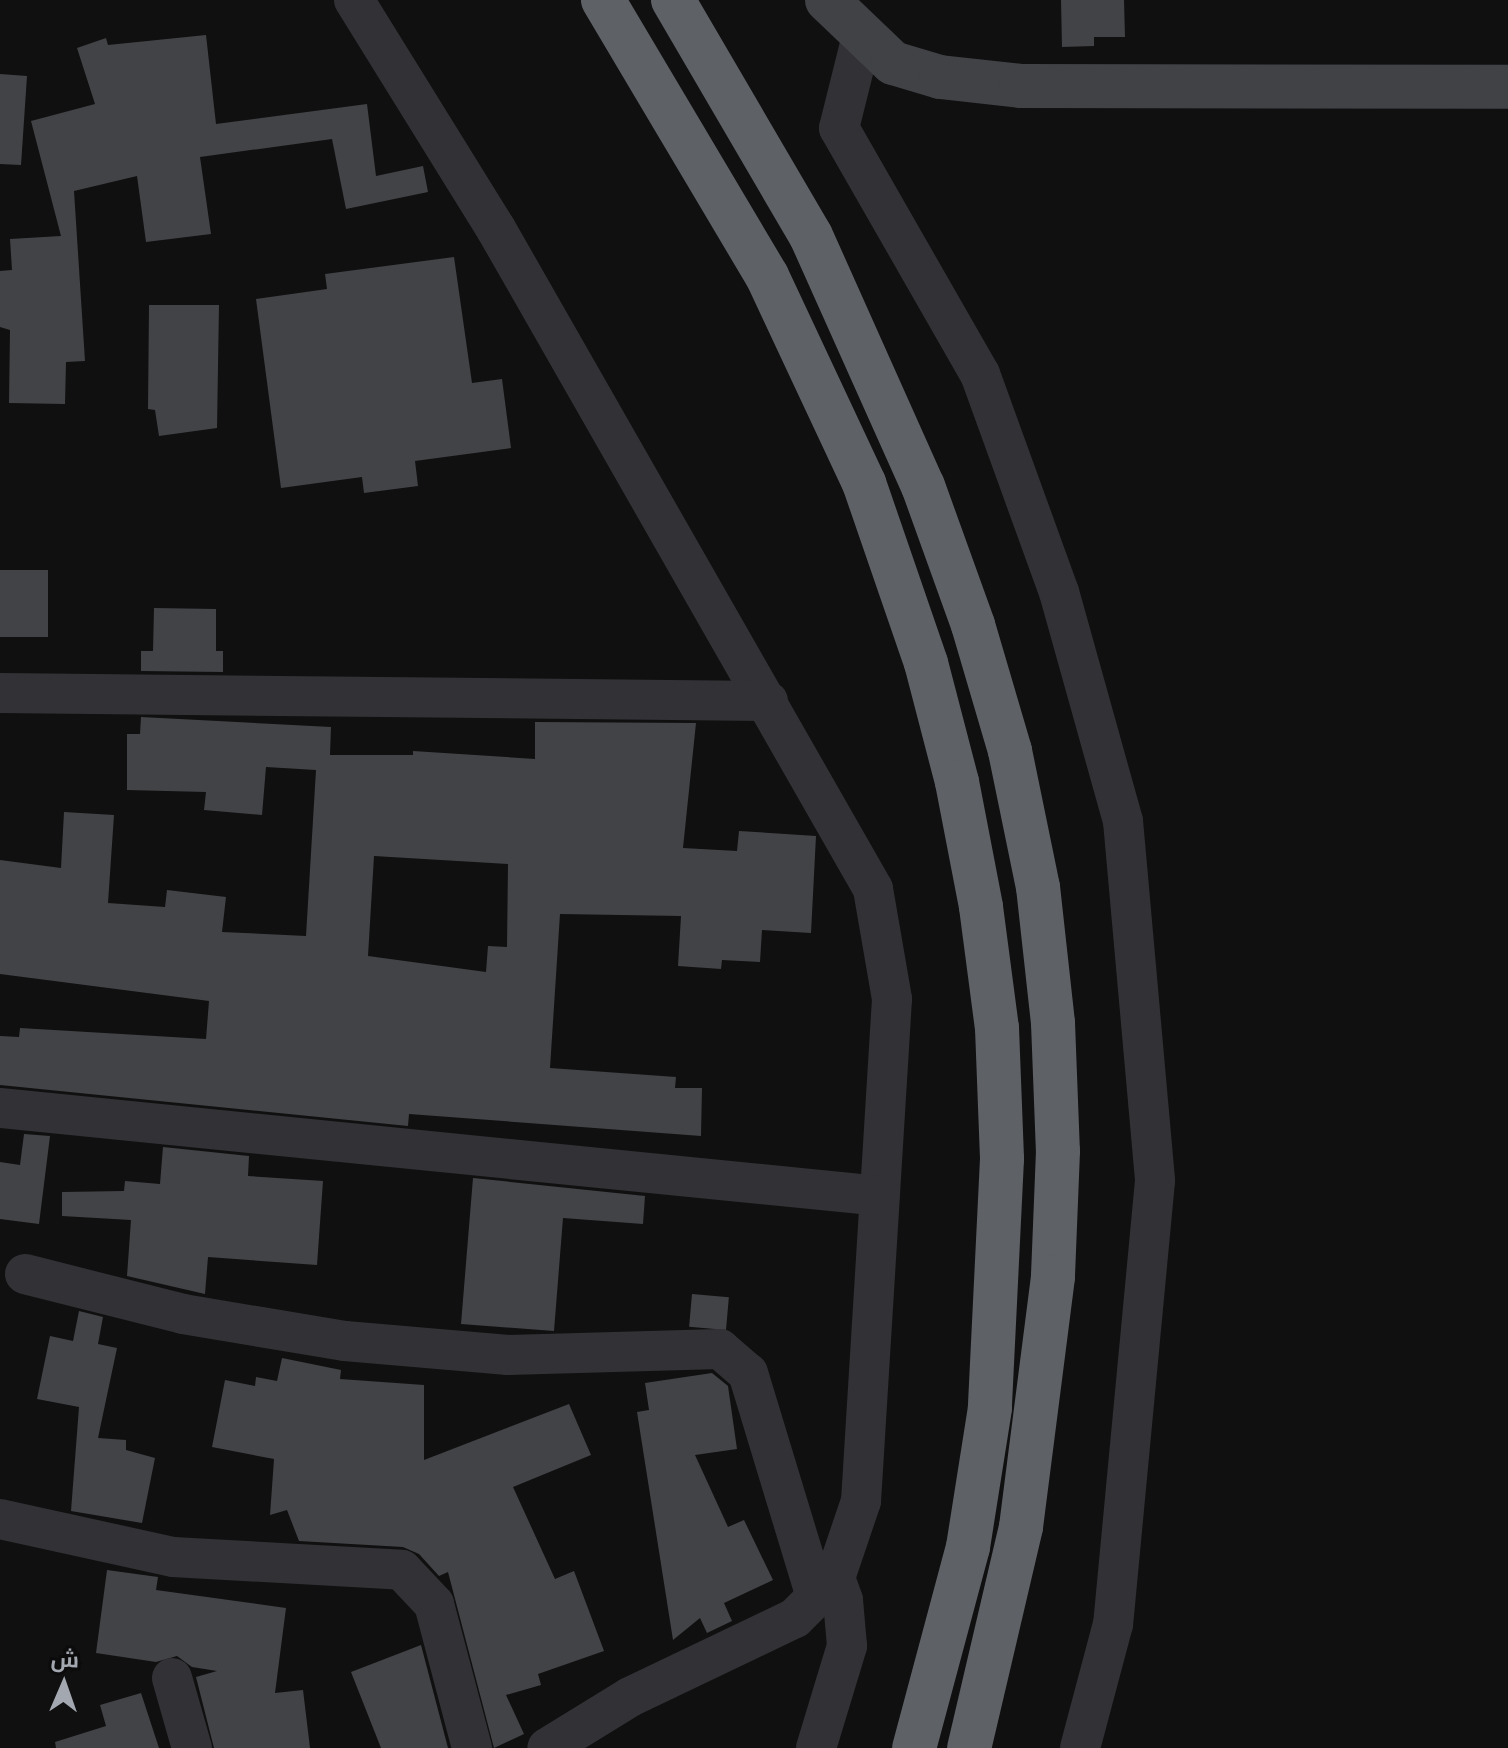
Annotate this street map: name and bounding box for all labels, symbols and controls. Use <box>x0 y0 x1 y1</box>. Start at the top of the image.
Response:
north arrow <box>24 1644 104 1724</box>
text: ش <box>50 1647 79 1673</box>

